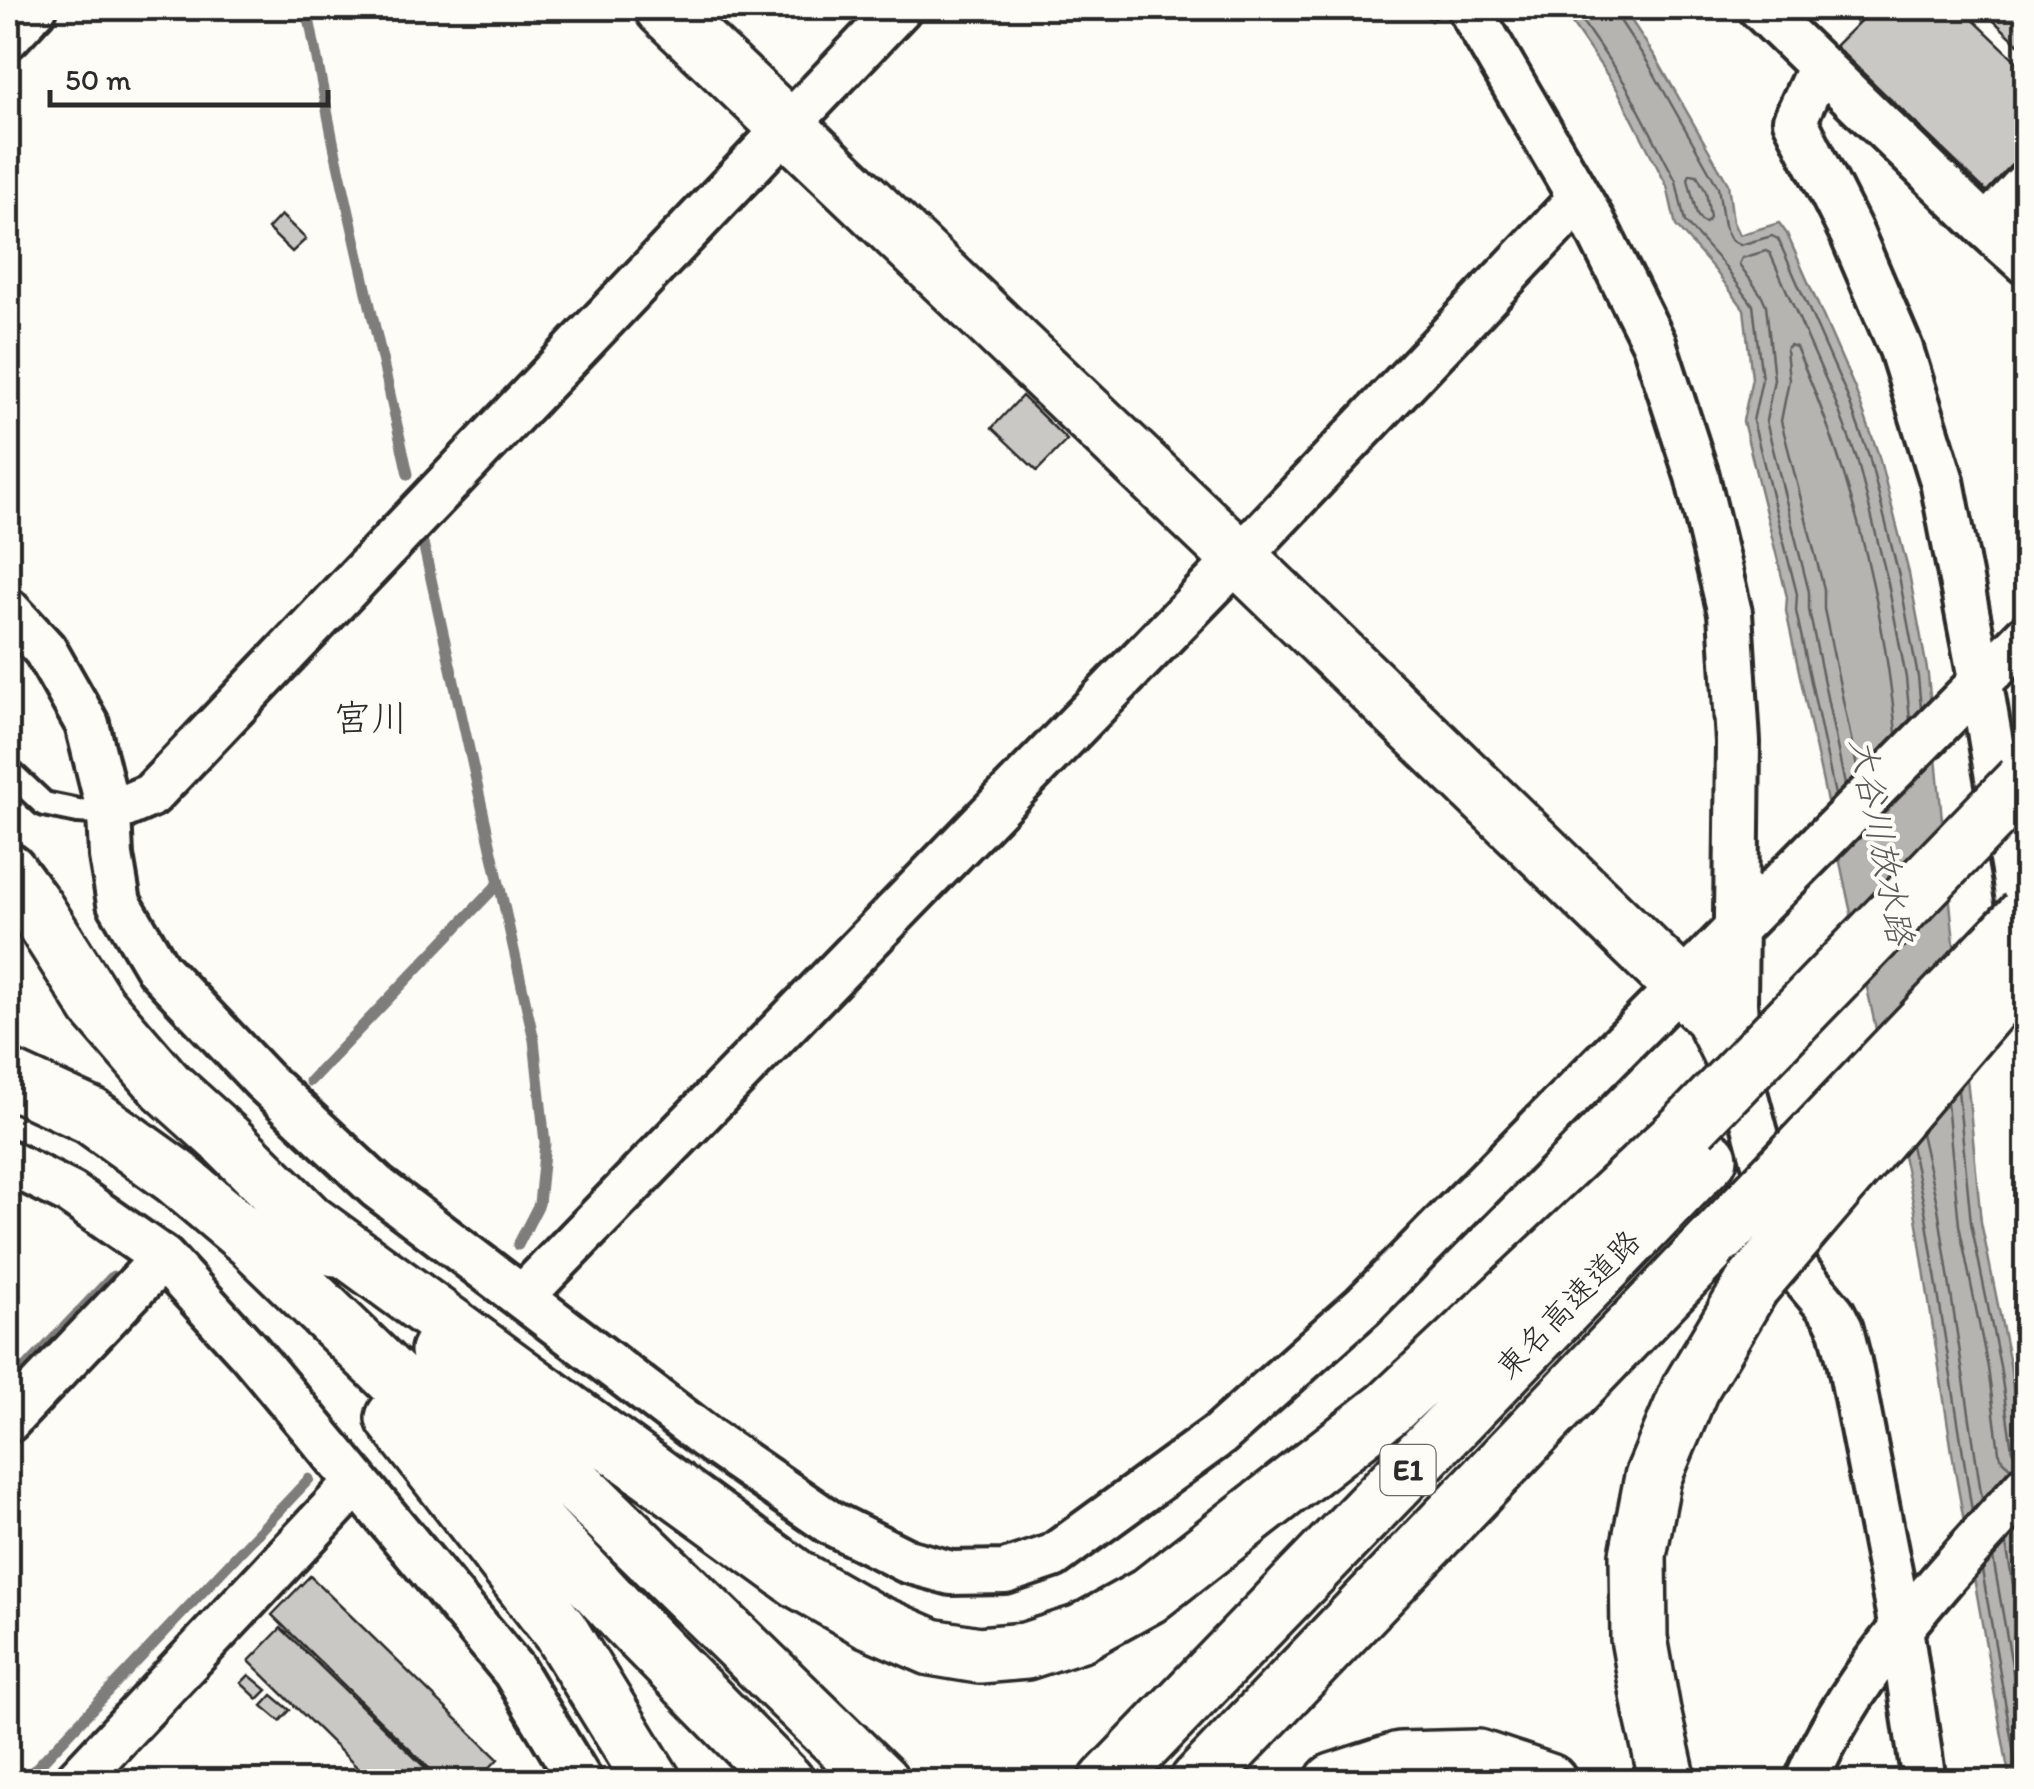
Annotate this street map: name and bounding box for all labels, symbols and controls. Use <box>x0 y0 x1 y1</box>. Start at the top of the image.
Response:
scale bar <box>50 45 328 107</box>
text: 50 m <box>65 61 131 98</box>
district label: 宮川 <box>333 695 409 741</box>
water label: 大谷川放水路 <box>1841 734 1923 950</box>
street label: 東名高速道路 <box>1488 1222 1648 1386</box>
road number: E1 <box>1380 1445 1436 1495</box>

